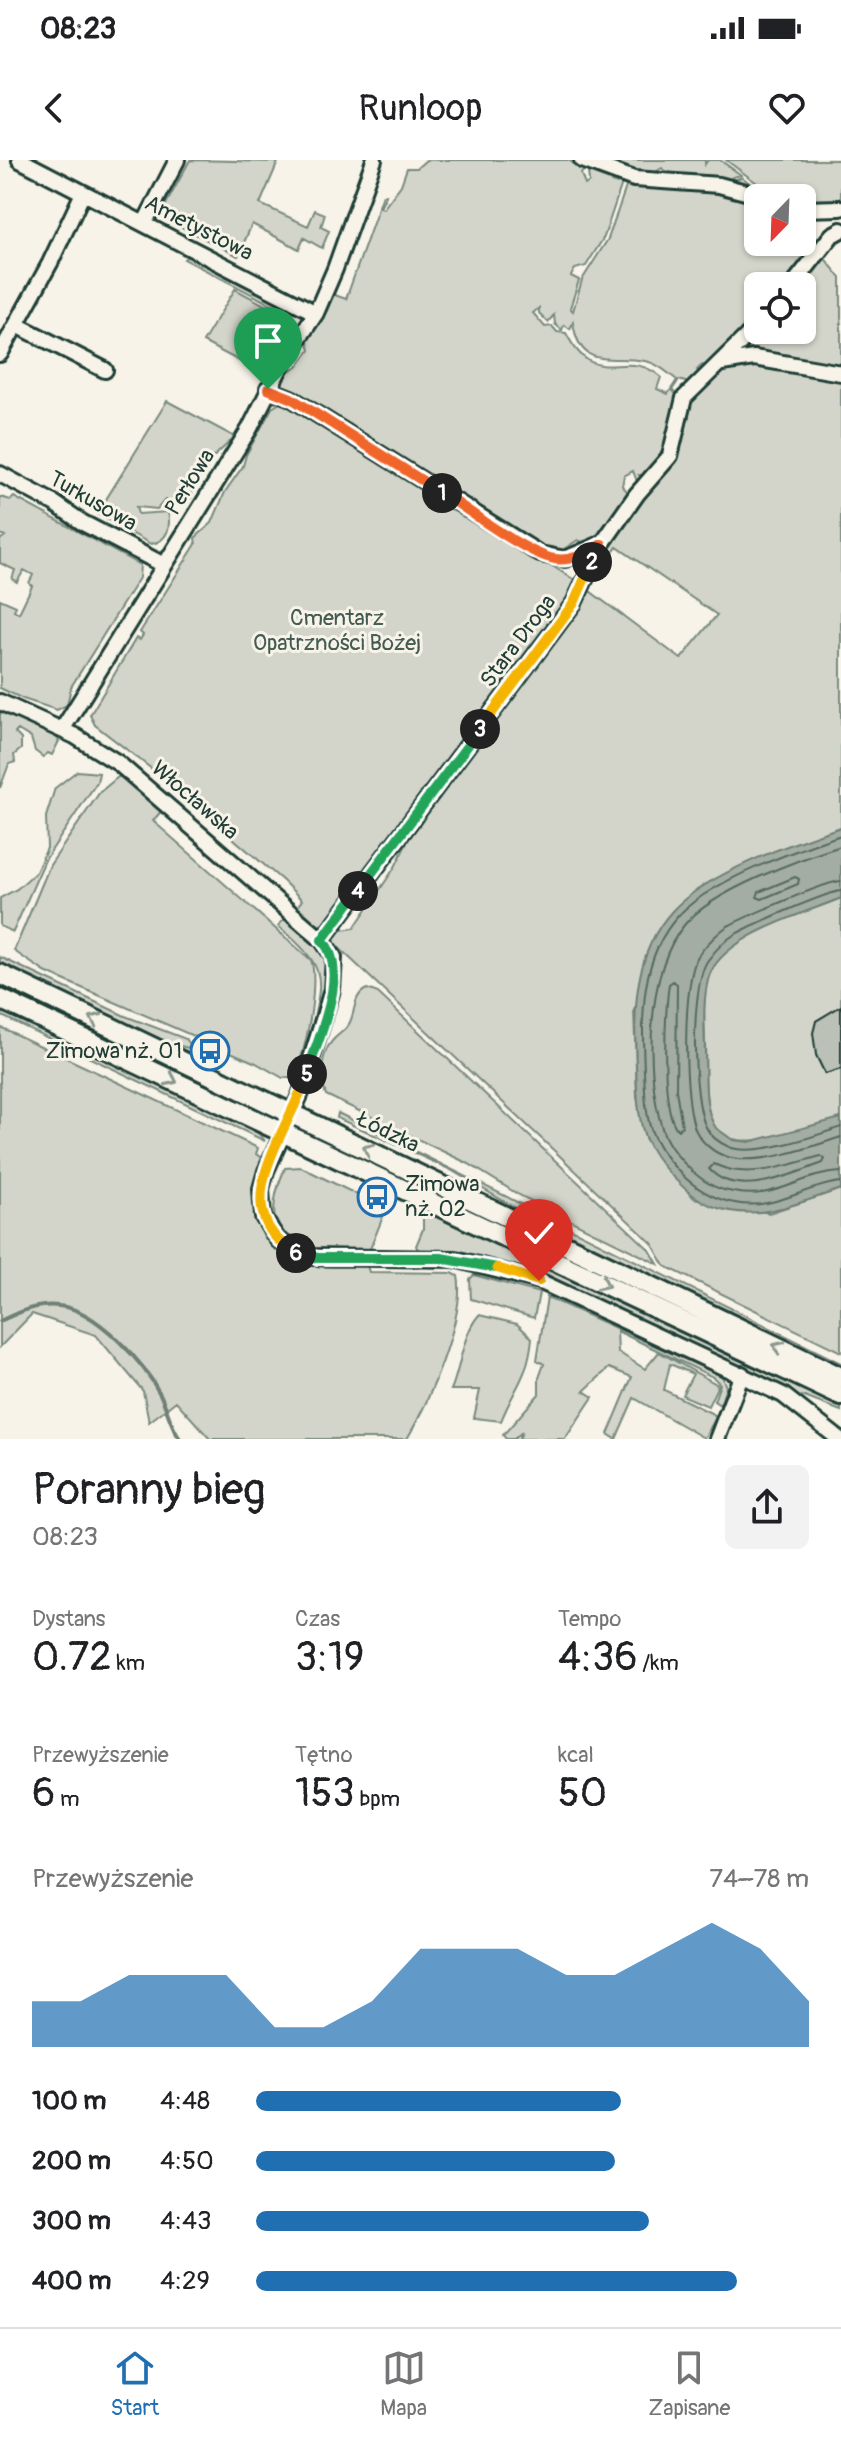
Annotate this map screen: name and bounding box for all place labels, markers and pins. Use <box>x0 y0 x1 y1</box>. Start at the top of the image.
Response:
pin <box>234 307 302 389</box>
pin: 1 <box>422 473 462 513</box>
pin: 2 <box>572 542 612 582</box>
pin: 3 <box>460 709 500 749</box>
pin: 4 <box>338 871 378 911</box>
bus stop icon: Zimowa nż. 01 <box>189 1030 231 1072</box>
place label: Zimowa nż. 01 <box>45 1037 182 1065</box>
pin: 5 <box>287 1054 327 1094</box>
place label: Zimowa nż. 02 <box>405 1170 480 1223</box>
bus stop icon: Zimowa nż. 02 <box>356 1176 398 1218</box>
pin <box>505 1199 573 1281</box>
pin: 6 <box>276 1233 316 1273</box>

